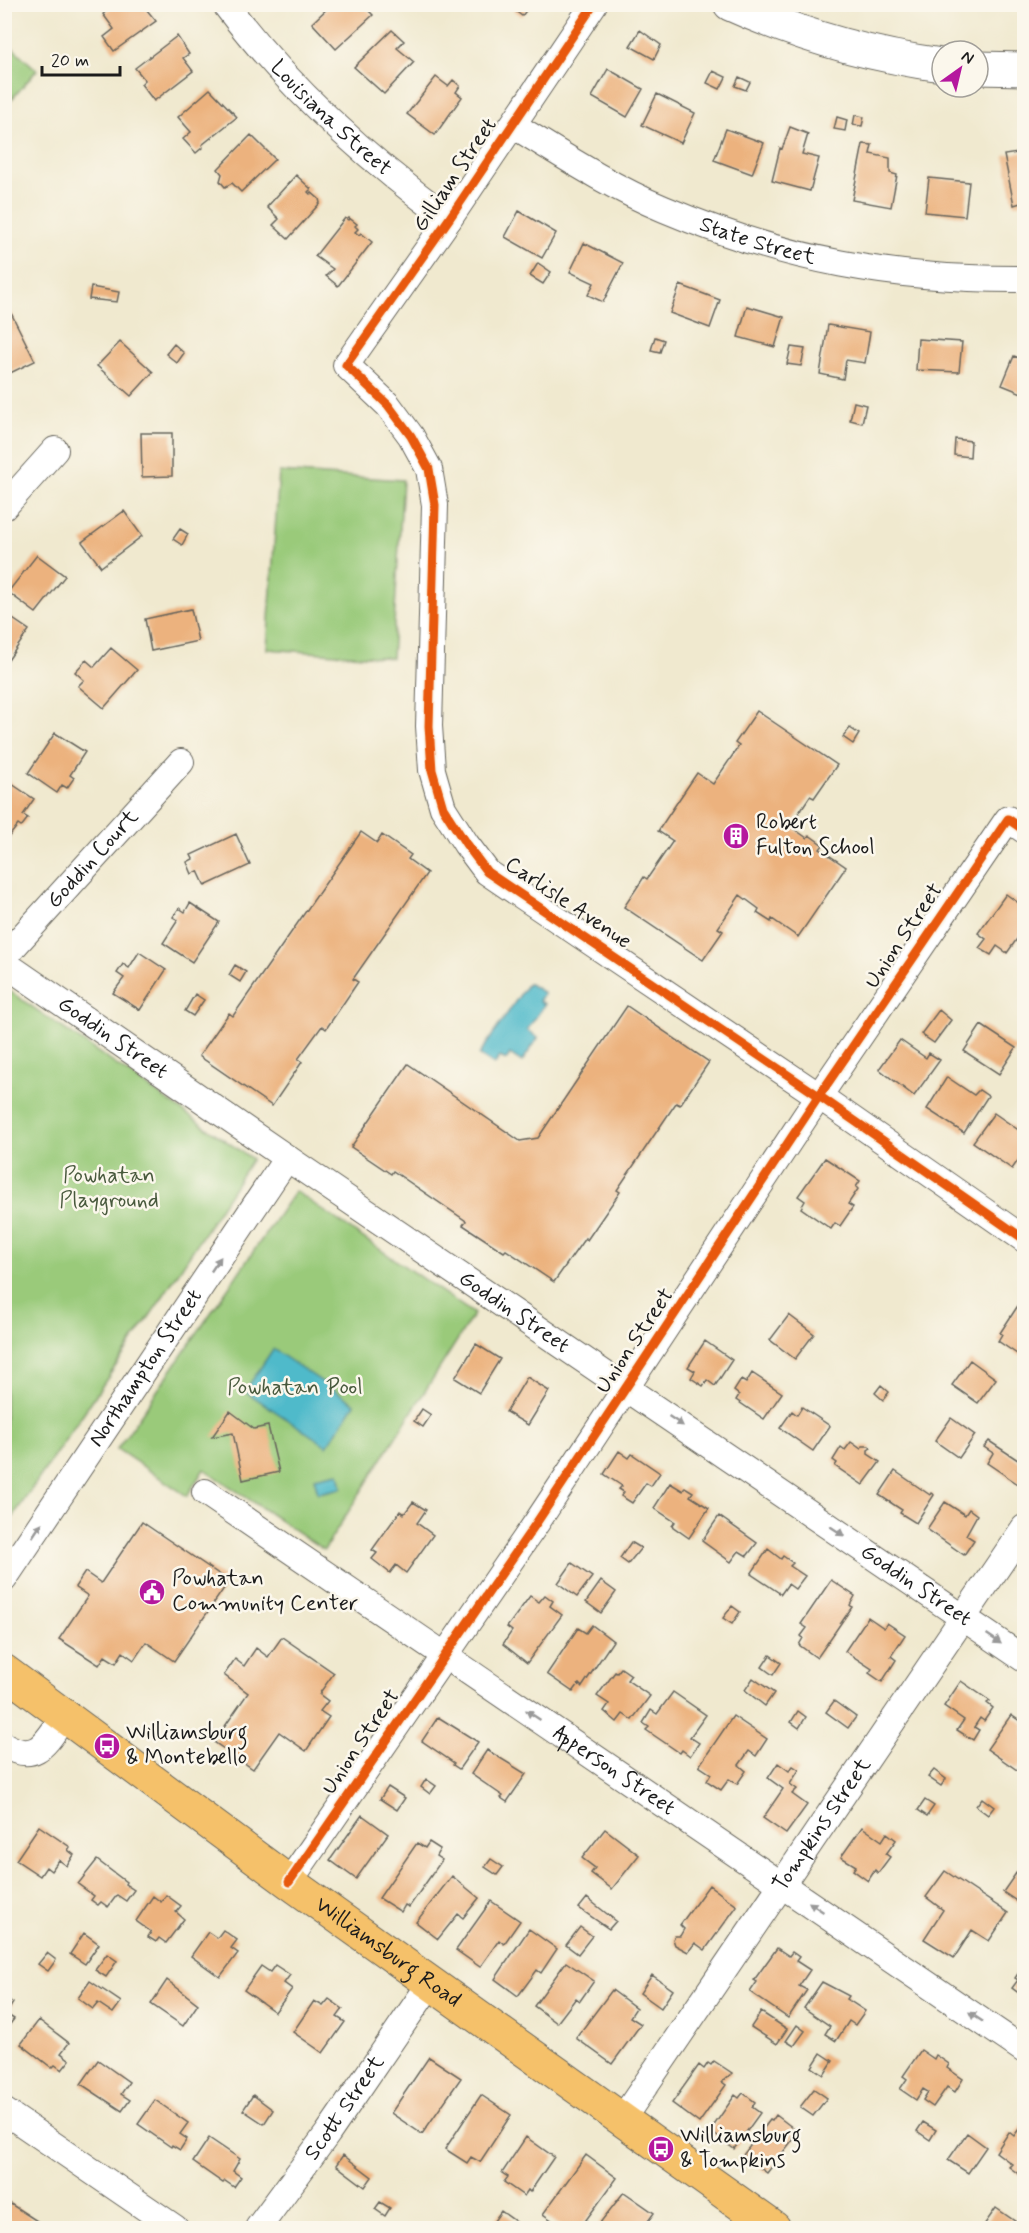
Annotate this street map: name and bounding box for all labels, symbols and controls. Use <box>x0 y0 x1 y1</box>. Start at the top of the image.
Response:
scale bar <box>42 39 120 77</box>
north arrow <box>930 39 990 99</box>
text: N <box>957 46 978 69</box>
text: 20 m <box>51 49 89 73</box>
street label: Louisiana Street <box>264 54 397 183</box>
street label: Gilliam Street <box>407 113 503 237</box>
street label: State Street <box>695 211 818 272</box>
street label: Goddin Court <box>41 804 145 915</box>
place label: Robert Fulton School <box>756 809 875 862</box>
building icon: Robert Fulton School <box>721 821 751 851</box>
street label: Carlisle Avenue <box>499 850 637 956</box>
street label: Union Street <box>858 878 950 994</box>
street label: Goddin Street <box>52 990 173 1086</box>
park label: Powhatan Playground <box>59 1162 159 1216</box>
one-way arrow <box>210 1256 221 1272</box>
street label: Goddin Street <box>453 1265 575 1360</box>
street label: Union Street <box>589 1283 681 1399</box>
street label: Northampton Street <box>83 1284 209 1453</box>
park label: Powhatan Pool <box>227 1374 363 1402</box>
one-way arrow <box>667 1415 683 1427</box>
one-way arrow <box>31 1523 43 1539</box>
one-way arrow <box>828 1525 844 1537</box>
street label: Goddin Street <box>855 1538 977 1633</box>
place label: Powhatan Community Center <box>172 1565 358 1618</box>
public building icon: Powhatan Community Center <box>137 1577 167 1607</box>
one-way arrow <box>986 1633 1002 1644</box>
street label: Union Street <box>315 1684 407 1800</box>
one-way arrow <box>524 1709 541 1720</box>
place label: Williamsburg & Montebello <box>126 1719 248 1772</box>
street label: Apperson Street <box>546 1719 681 1822</box>
bus stop icon: Williamsburg & Montebello <box>92 1731 122 1761</box>
street label: Tompkins Street <box>767 1752 878 1897</box>
street label: Williamsburg Road <box>309 1891 466 2014</box>
one-way arrow <box>808 1901 824 1913</box>
one-way arrow <box>969 2011 985 2023</box>
street label: Scott Street <box>298 2050 391 2166</box>
place label: Williamsburg & Tompkins <box>680 2122 802 2175</box>
bus stop icon: Williamsburg & Tompkins <box>646 2134 676 2164</box>

